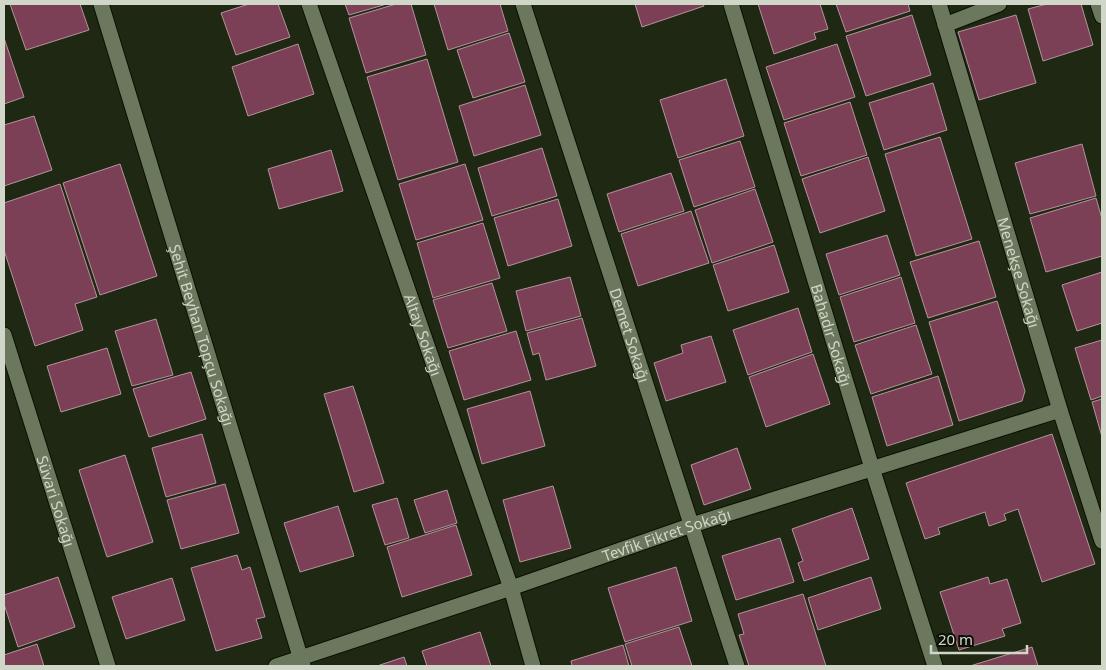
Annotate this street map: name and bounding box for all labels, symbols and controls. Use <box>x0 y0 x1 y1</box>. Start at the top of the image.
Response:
street label: Menekşe Sokağı <box>993 215 1045 330</box>
street label: Şehit Beyhan Topçu Sokağı <box>165 242 239 428</box>
street label: Bahadır Sokağı <box>807 281 857 389</box>
street label: Demet Sokağı <box>605 285 655 385</box>
street label: Altay Sokağı <box>400 291 447 379</box>
street label: Süvari Sokağı <box>32 453 80 549</box>
street label: Tevfik Fikret Sokağı <box>600 504 733 565</box>
scale bar <box>931 622 1027 654</box>
text: 20 m <box>938 629 973 649</box>

